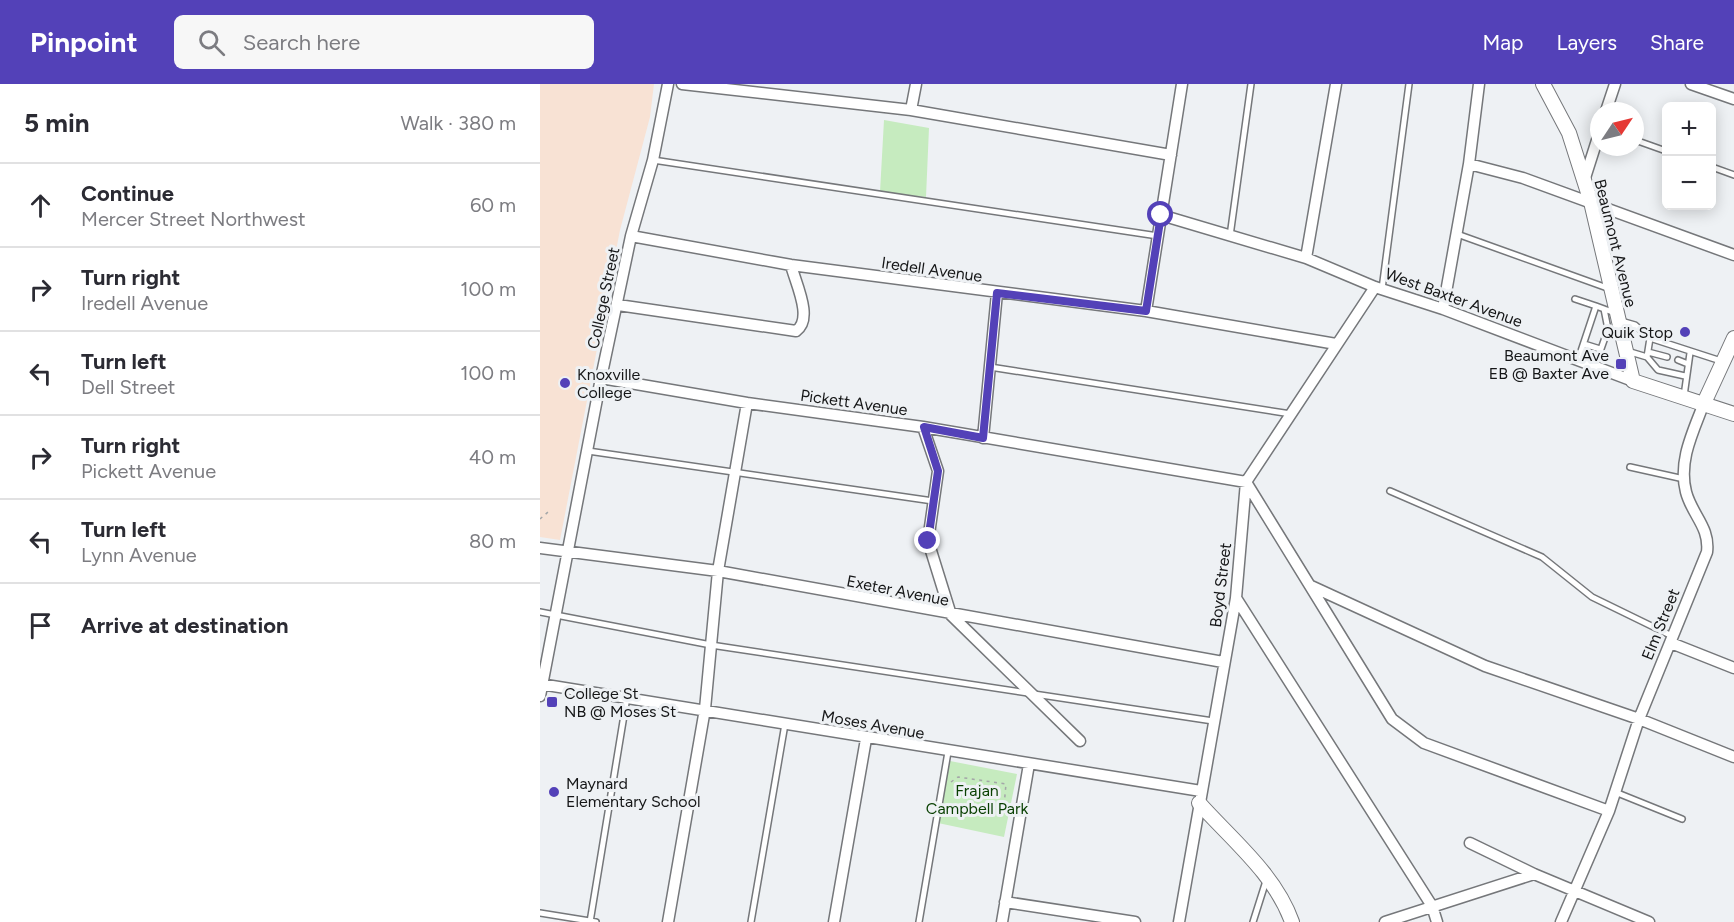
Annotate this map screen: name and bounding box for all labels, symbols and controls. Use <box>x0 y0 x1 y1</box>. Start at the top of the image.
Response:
search box <box>174 15 594 69</box>
text: Pinpoint <box>30 25 138 59</box>
icon: search <box>195 26 228 59</box>
text: Search here <box>243 29 360 56</box>
text: Map <box>1483 30 1523 55</box>
text: Layers <box>1556 30 1617 55</box>
text: Share <box>1650 30 1704 55</box>
north arrow <box>1590 102 1644 156</box>
map controls <box>1662 102 1716 210</box>
button: + <box>1662 102 1716 156</box>
text: 5 min <box>24 107 90 139</box>
text: Walk · 380 m <box>400 111 516 135</box>
button: − <box>1662 156 1716 210</box>
street label: Beaumont Avenue <box>1590 177 1641 309</box>
text: Continue <box>81 180 174 207</box>
icon: ahead <box>24 189 57 222</box>
text: 60 m <box>470 193 516 217</box>
route start <box>1147 201 1173 227</box>
text: Mercer Street Northwest <box>81 207 306 231</box>
street label: College Street <box>583 246 624 351</box>
street label: Iredell Avenue <box>880 253 984 286</box>
text: Turn right <box>81 264 180 291</box>
street label: West Baxter Avenue <box>1383 264 1525 331</box>
icon: right <box>24 273 57 306</box>
text: 100 m <box>460 277 516 301</box>
text: Iredell Avenue <box>81 291 208 315</box>
place label: Quik Stop <box>1602 323 1673 342</box>
marker: Quik Stop <box>1678 325 1692 339</box>
place label: Beaumont Ave EB @ Baxter Ave <box>1489 346 1609 383</box>
text: Turn left <box>81 348 167 375</box>
icon: left <box>24 357 57 390</box>
marker: Beaumont Ave EB @ Baxter Ave <box>1614 357 1628 371</box>
text: 100 m <box>460 361 516 385</box>
place label: Knoxville College <box>577 365 641 402</box>
text: Dell Street <box>81 375 175 399</box>
marker: Knoxville College <box>558 376 572 390</box>
street label: Pickett Avenue <box>799 386 909 419</box>
text: Turn right <box>81 432 180 459</box>
icon: right <box>24 441 57 474</box>
text: 40 m <box>469 445 516 469</box>
text: Pickett Avenue <box>81 459 216 483</box>
text: Turn left <box>81 516 167 543</box>
icon: left <box>24 525 57 558</box>
route end <box>914 527 940 553</box>
text: 80 m <box>469 529 516 553</box>
street label: Boyd Street <box>1206 542 1235 629</box>
text: Lynn Avenue <box>81 543 197 567</box>
street label: Exeter Avenue <box>845 571 951 610</box>
street label: Elm Street <box>1638 586 1683 663</box>
icon: arrive <box>24 609 57 642</box>
text: Arrive at destination <box>81 612 289 639</box>
place label: College St NB @ Moses St <box>564 684 676 721</box>
marker: College St NB @ Moses St <box>545 695 559 709</box>
street label: Moses Avenue <box>820 706 926 743</box>
place label: Maynard Elementary School <box>566 774 700 811</box>
park label: Frajan Campbell Park <box>926 781 1028 818</box>
marker: Maynard Elementary School <box>547 785 561 799</box>

